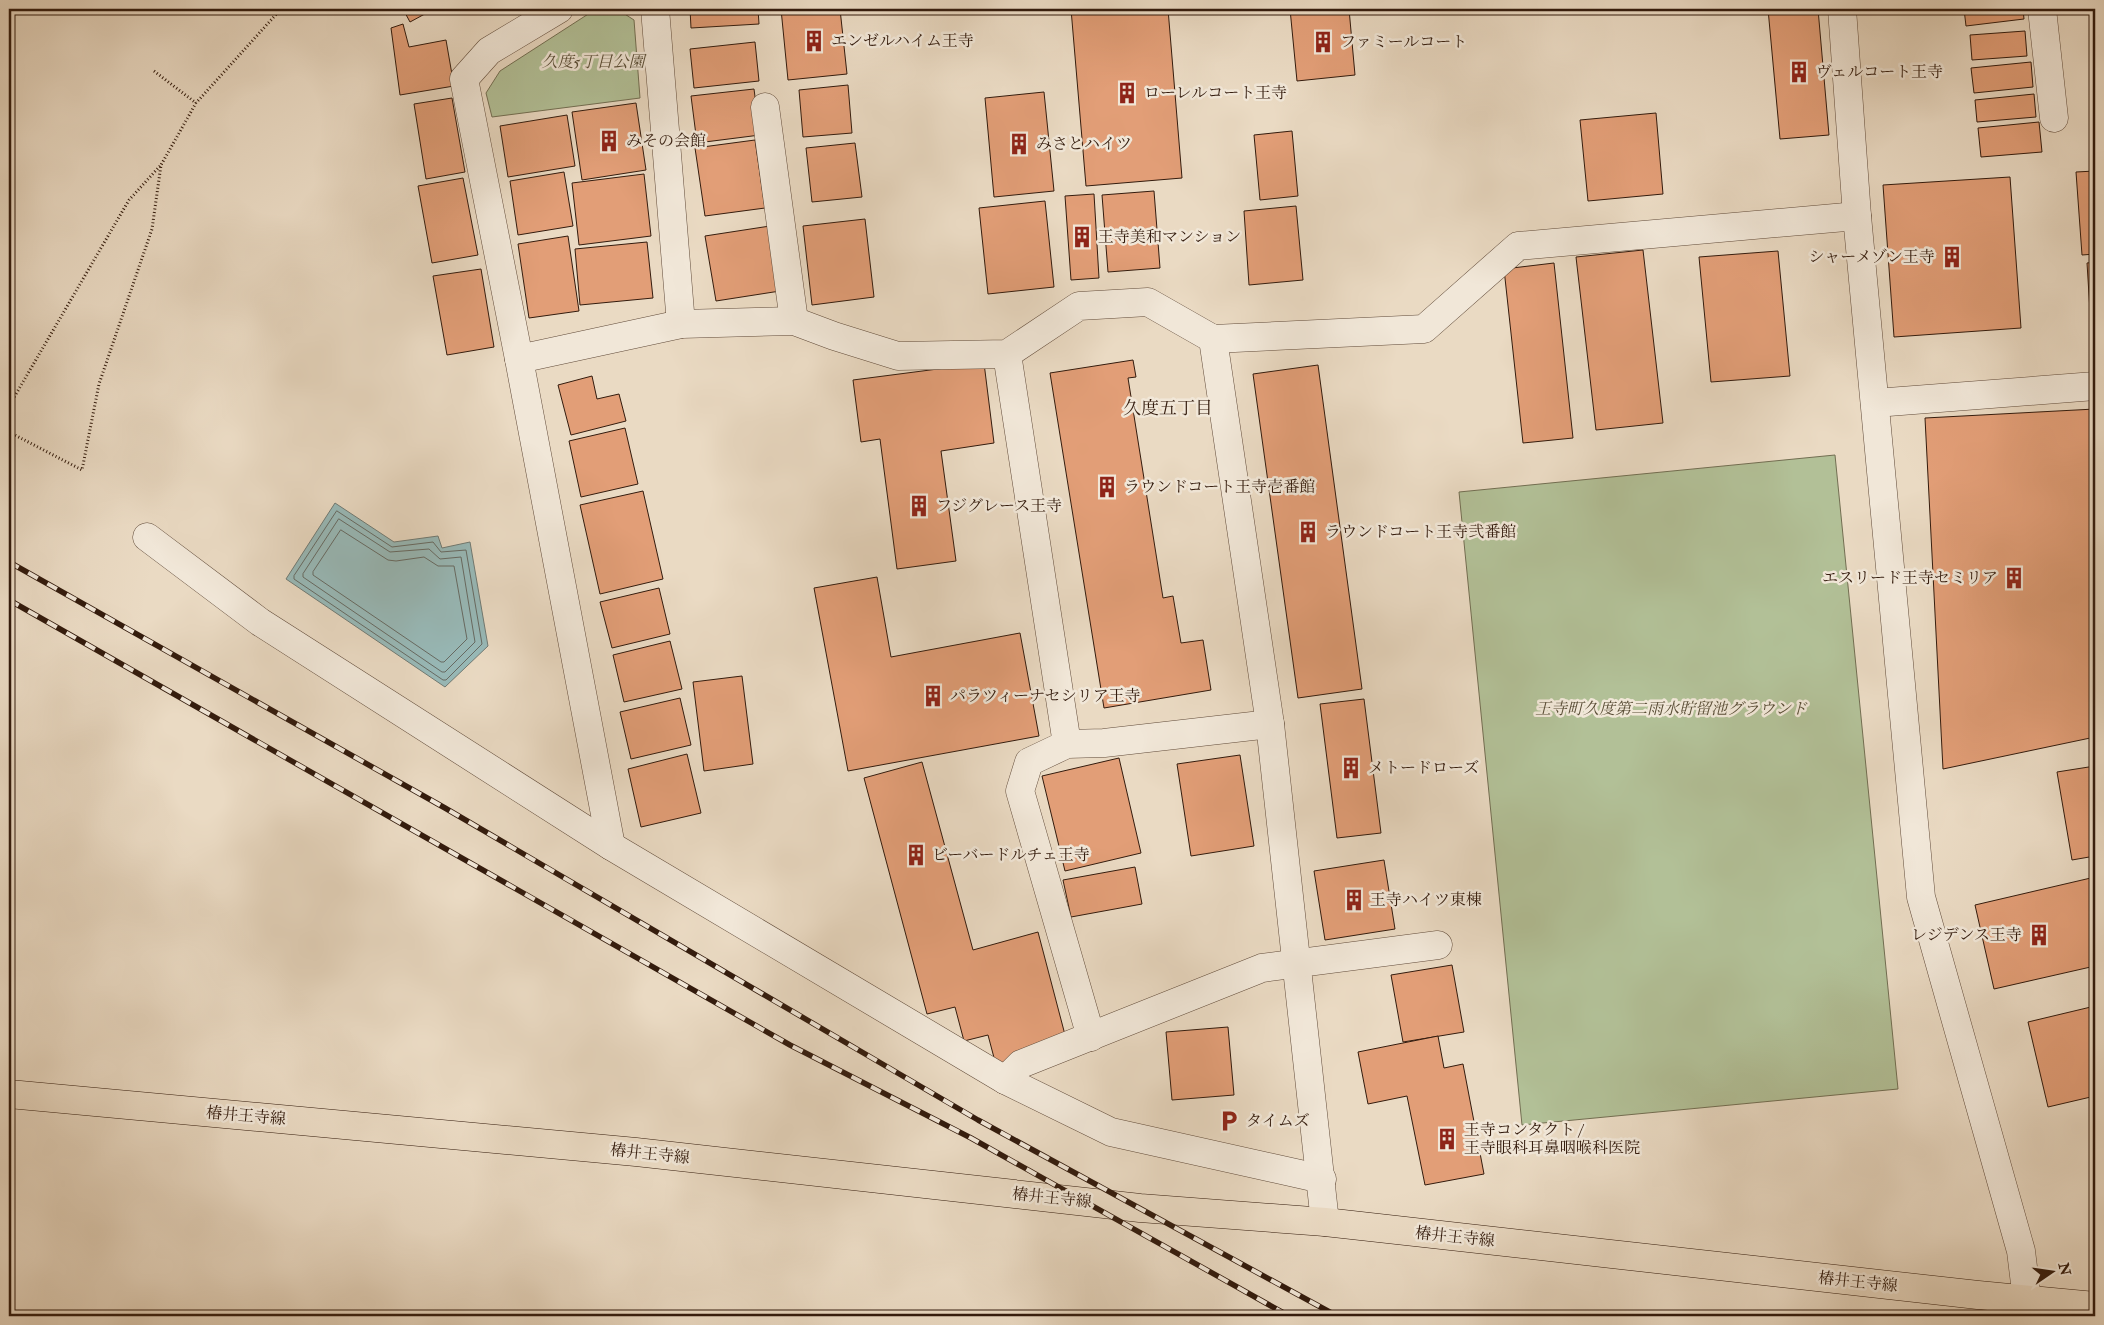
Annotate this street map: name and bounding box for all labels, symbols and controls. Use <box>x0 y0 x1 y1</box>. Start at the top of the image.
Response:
building icon: エンゼルハイム王寺 <box>801 28 827 54</box>
building icon: ファミールコート <box>1310 29 1336 55</box>
place label: エンゼルハイム王寺 <box>831 31 974 51</box>
place label: ファミールコート <box>1340 32 1467 52</box>
park label: 久度5丁目公園 <box>542 52 647 72</box>
building icon: ヴェルコート王寺 <box>1786 59 1812 85</box>
place label: ヴェルコート王寺 <box>1816 62 1943 82</box>
building icon: ローレルコート王寺 <box>1114 80 1140 106</box>
place label: ローレルコート王寺 <box>1144 83 1287 103</box>
building icon: みその会館 <box>596 128 622 154</box>
place label: みその会館 <box>626 131 706 151</box>
building icon: みさとハイツ <box>1006 131 1032 157</box>
place label: みさとハイツ <box>1036 134 1132 154</box>
building icon: 王寺美和マンション <box>1069 224 1095 250</box>
place label: 王寺美和マンション <box>1098 227 1241 247</box>
building icon: シャーメゾン王寺 <box>1939 244 1965 270</box>
place label: シャーメゾン王寺 <box>1809 247 1935 267</box>
district label: 久度五丁目 <box>1123 397 1213 420</box>
building icon: ラウンドコート王寺壱番館 <box>1094 474 1120 500</box>
place label: ラウンドコート王寺壱番館 <box>1124 477 1315 497</box>
building icon: フジグレース王寺 <box>906 493 932 519</box>
place label: フジグレース王寺 <box>936 496 1062 516</box>
building icon: ラウンドコート王寺弐番館 <box>1295 519 1321 545</box>
place label: ラウンドコート王寺弐番館 <box>1325 522 1516 542</box>
building icon: エスリード王寺セミリア <box>2001 565 2027 591</box>
place label: エスリード王寺セミリア <box>1822 568 1998 588</box>
building icon: パラツィーナセシリア王寺 <box>920 683 946 709</box>
place label: パラツィーナセシリア王寺 <box>950 686 1141 706</box>
park label: 王寺町久度第二雨水貯留池グラウンド <box>1535 699 1808 719</box>
building icon: メトードローズ <box>1338 755 1364 781</box>
place label: メトードローズ <box>1368 758 1479 778</box>
building icon: ビーバードルチェ王寺 <box>903 842 929 868</box>
place label: ビーバードルチェ王寺 <box>932 845 1090 865</box>
building icon: 王寺ハイツ東棟 <box>1341 887 1367 913</box>
place label: 王寺ハイツ東棟 <box>1370 890 1482 910</box>
building icon: レジデンス王寺 <box>2026 922 2052 948</box>
place label: レジデンス王寺 <box>1911 925 2022 945</box>
street label: 椿井王寺線 <box>205 1103 287 1129</box>
parking icon: タイムズ <box>1216 1108 1242 1134</box>
place label: タイムズ <box>1246 1111 1310 1131</box>
place label: 王寺コンタクト / 王寺眼科耳鼻咽喉科医院 <box>1464 1120 1640 1158</box>
building icon: 王寺コンタクト / 王寺眼科耳鼻咽喉科医院 <box>1434 1126 1460 1152</box>
street label: 椿井王寺線 <box>609 1140 691 1168</box>
street label: 椿井王寺線 <box>1011 1184 1093 1212</box>
street label: 椿井王寺線 <box>1414 1223 1496 1251</box>
north arrow <box>2026 1248 2076 1298</box>
text: N <box>2054 1260 2074 1278</box>
street label: 椿井王寺線 <box>1817 1268 1899 1296</box>

